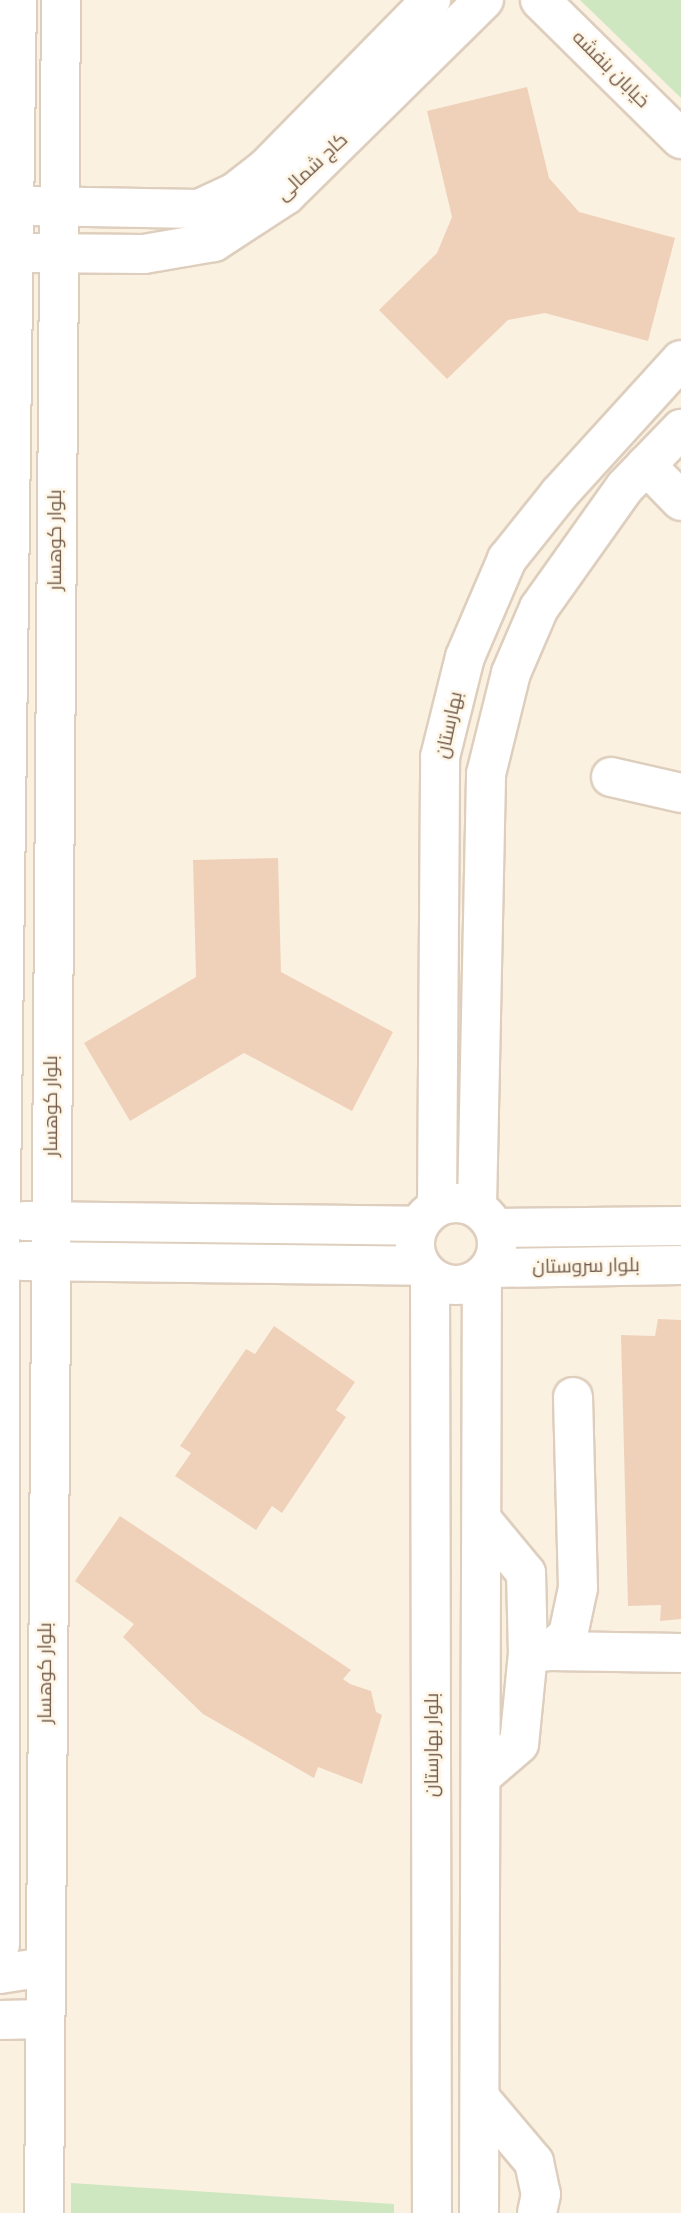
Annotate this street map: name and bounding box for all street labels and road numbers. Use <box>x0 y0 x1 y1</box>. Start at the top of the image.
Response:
street label: خیابان بنفشه <box>568 26 654 112</box>
street label: کاج شمالی <box>272 128 352 206</box>
street label: بلوار کوهسار <box>44 489 66 591</box>
street label: بهارستان <box>431 689 467 761</box>
street label: بلوار کوهسار <box>40 1055 62 1157</box>
street label: بلوار سروستان <box>532 1254 640 1278</box>
street label: بلوار کوهسار <box>34 1622 56 1724</box>
street label: بلوار بهارستان <box>421 1693 443 1797</box>

